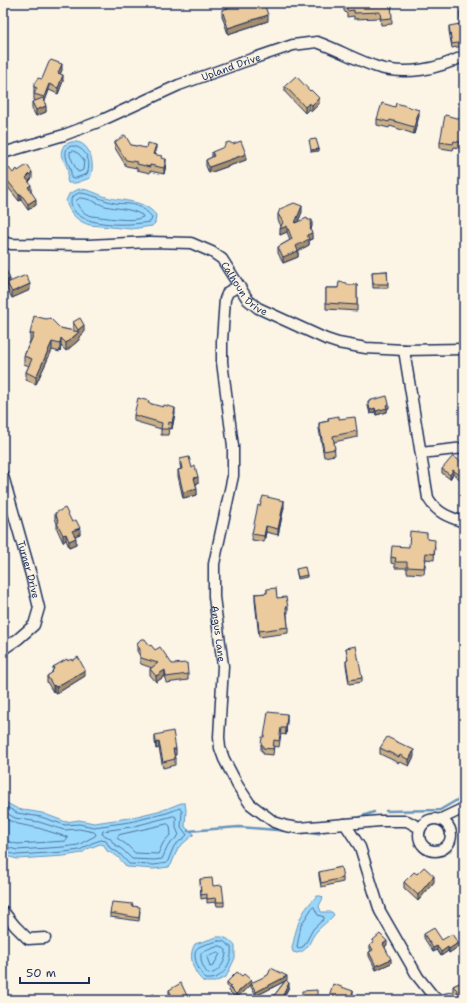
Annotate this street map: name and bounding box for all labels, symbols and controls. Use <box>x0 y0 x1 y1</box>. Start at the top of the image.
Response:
street label: Upland Drive <box>200 50 263 83</box>
street label: Calhoun Drive <box>218 259 270 319</box>
street label: Turner Drive <box>15 539 43 600</box>
street label: Angus Lane <box>208 605 228 663</box>
scale bar <box>20 959 89 985</box>
text: 50 m <box>26 965 56 981</box>

